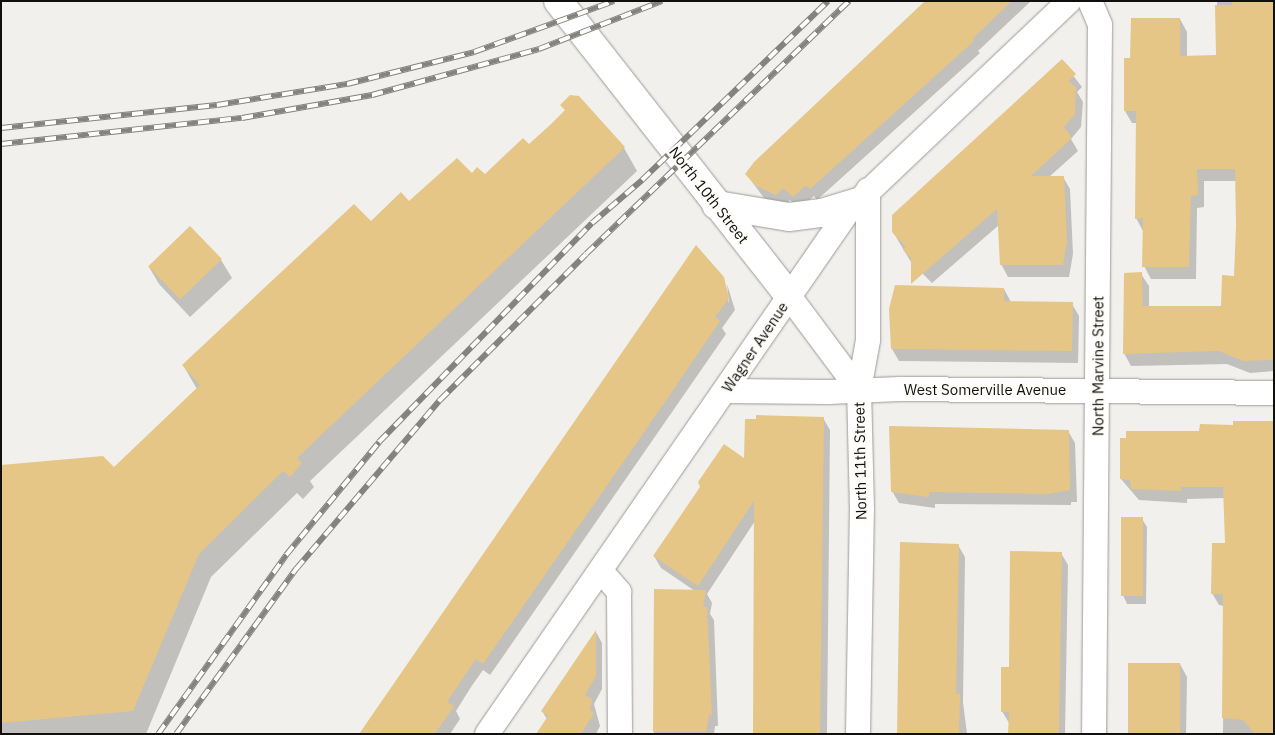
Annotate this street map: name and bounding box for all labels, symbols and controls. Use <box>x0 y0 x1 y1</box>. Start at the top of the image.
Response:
street label: North 10th Street <box>665 143 753 247</box>
street label: North Marvine Street <box>1089 296 1107 436</box>
street label: Wagner Avenue <box>718 298 792 396</box>
street label: West Somerville Avenue <box>904 381 1066 399</box>
street label: North 11th Street <box>850 402 870 520</box>

